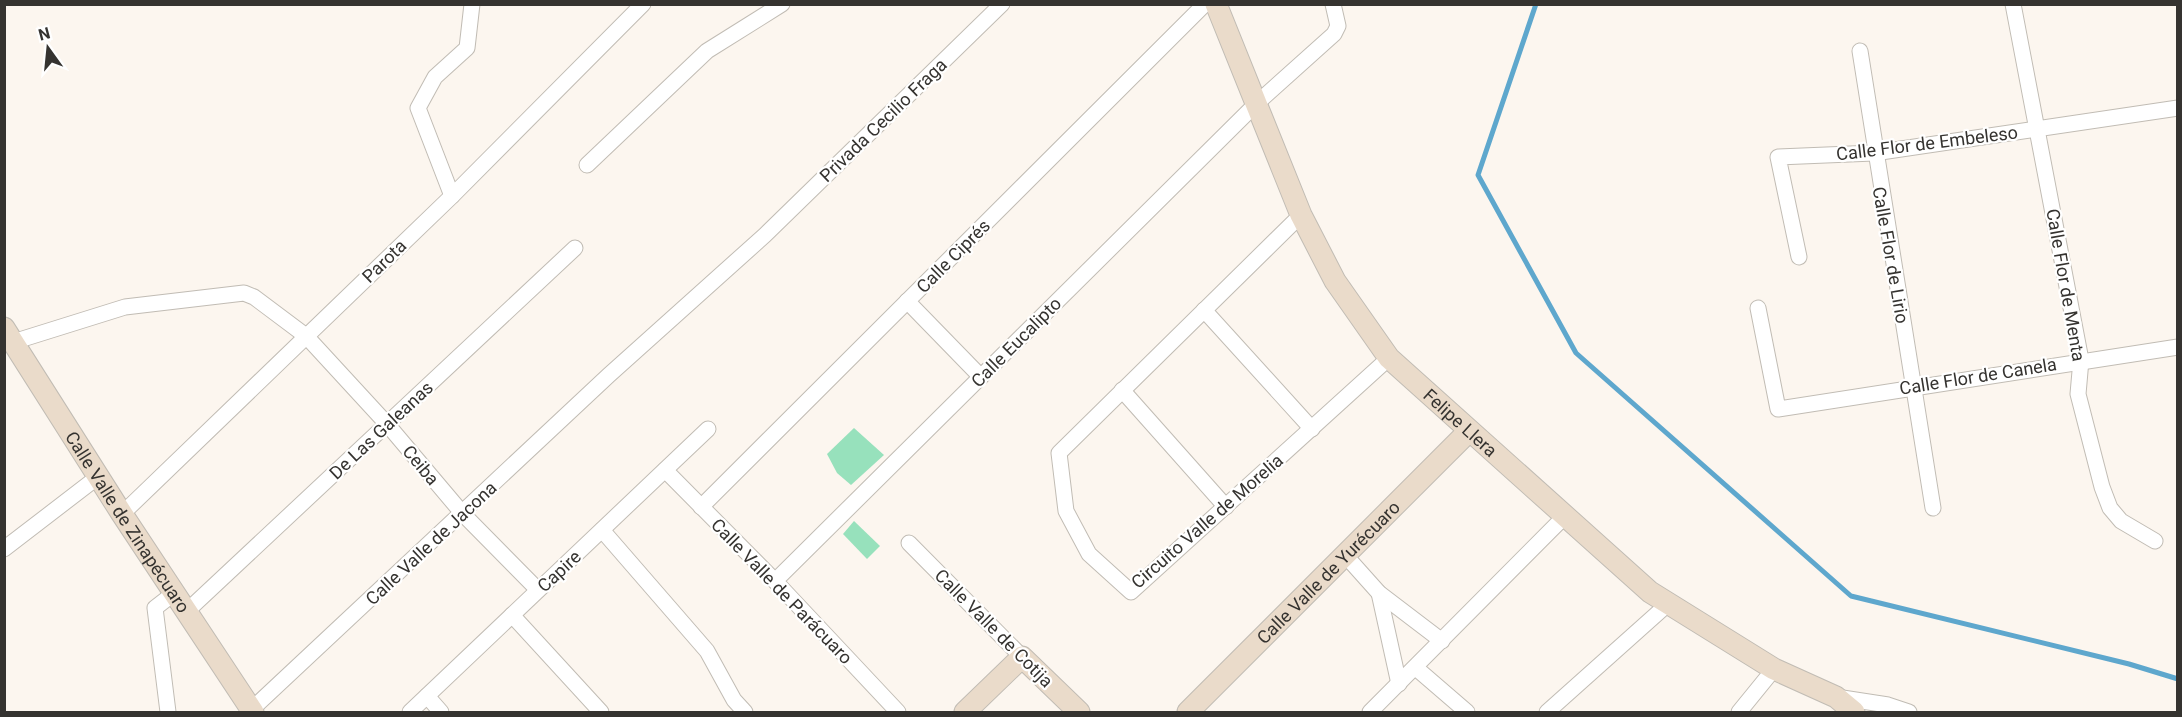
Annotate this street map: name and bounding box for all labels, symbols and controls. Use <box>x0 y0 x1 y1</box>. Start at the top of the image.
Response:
north arrow <box>18 18 78 78</box>
text: N <box>36 23 52 45</box>
street label: Privada Cecilio Fraga <box>815 54 951 186</box>
street label: Calle Flor de Embeleso <box>1835 121 2019 165</box>
street label: Calle Flor de Lirio <box>1869 185 1913 325</box>
street label: Calle Flor de Menta <box>2042 207 2090 363</box>
street label: Calle Ciprés <box>912 215 994 297</box>
street label: Parota <box>358 235 410 287</box>
street label: Calle Eucalipto <box>967 293 1065 391</box>
street label: Calle Flor de Canela <box>1898 353 2058 399</box>
street label: De Las Galeanas <box>325 377 437 483</box>
street label: Felipe Llera <box>1420 384 1502 461</box>
street label: Calle Valle de Zinapécuaro <box>62 427 195 616</box>
street label: Ceiba <box>398 441 444 489</box>
street label: Circuito Valle de Morelia <box>1127 449 1287 593</box>
street label: Calle Valle de Jacona <box>361 477 501 609</box>
street label: Calle Valle de Yurécuaro <box>1252 496 1404 648</box>
street label: Calle Valle de Parácuaro <box>707 514 857 668</box>
street label: Capire <box>533 546 585 596</box>
street label: Calle Valle de Cotija <box>931 565 1057 691</box>

